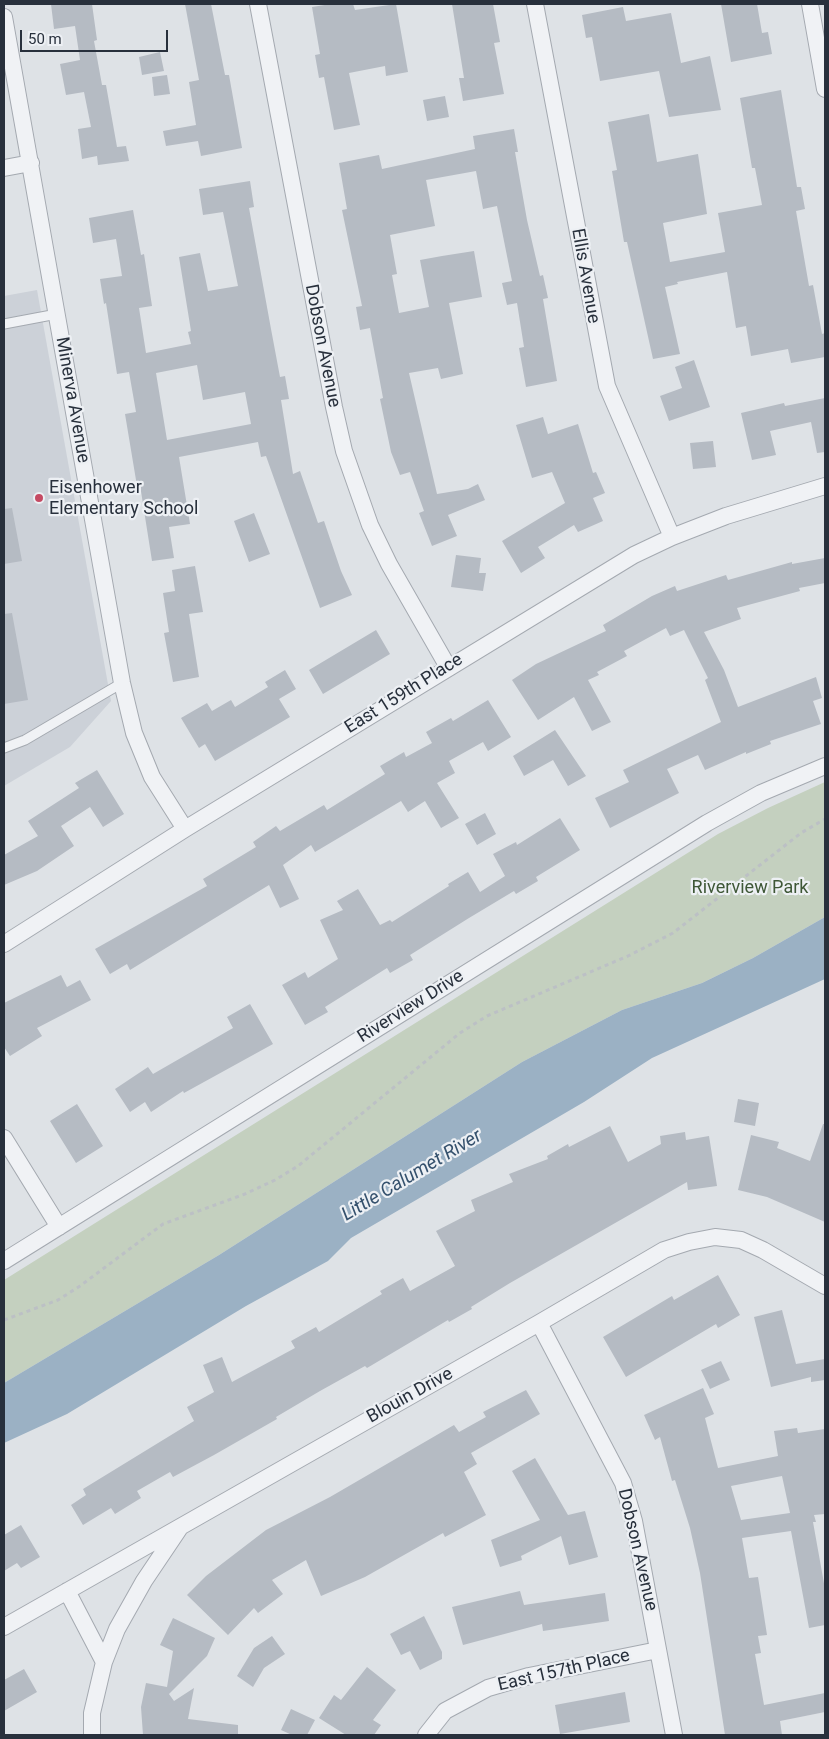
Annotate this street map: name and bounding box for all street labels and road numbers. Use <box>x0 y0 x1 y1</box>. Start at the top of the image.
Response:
street label: Ellis Avenue <box>566 227 604 325</box>
street label: Dobson Avenue <box>299 283 345 409</box>
street label: Minerva Avenue <box>50 335 94 465</box>
street label: East 159th Place <box>341 649 467 739</box>
street label: Riverview Drive <box>354 966 468 1048</box>
street label: Blouin Drive <box>363 1364 457 1428</box>
street label: Dobson Avenue <box>612 1487 662 1613</box>
street label: East 157th Place <box>496 1645 632 1697</box>

